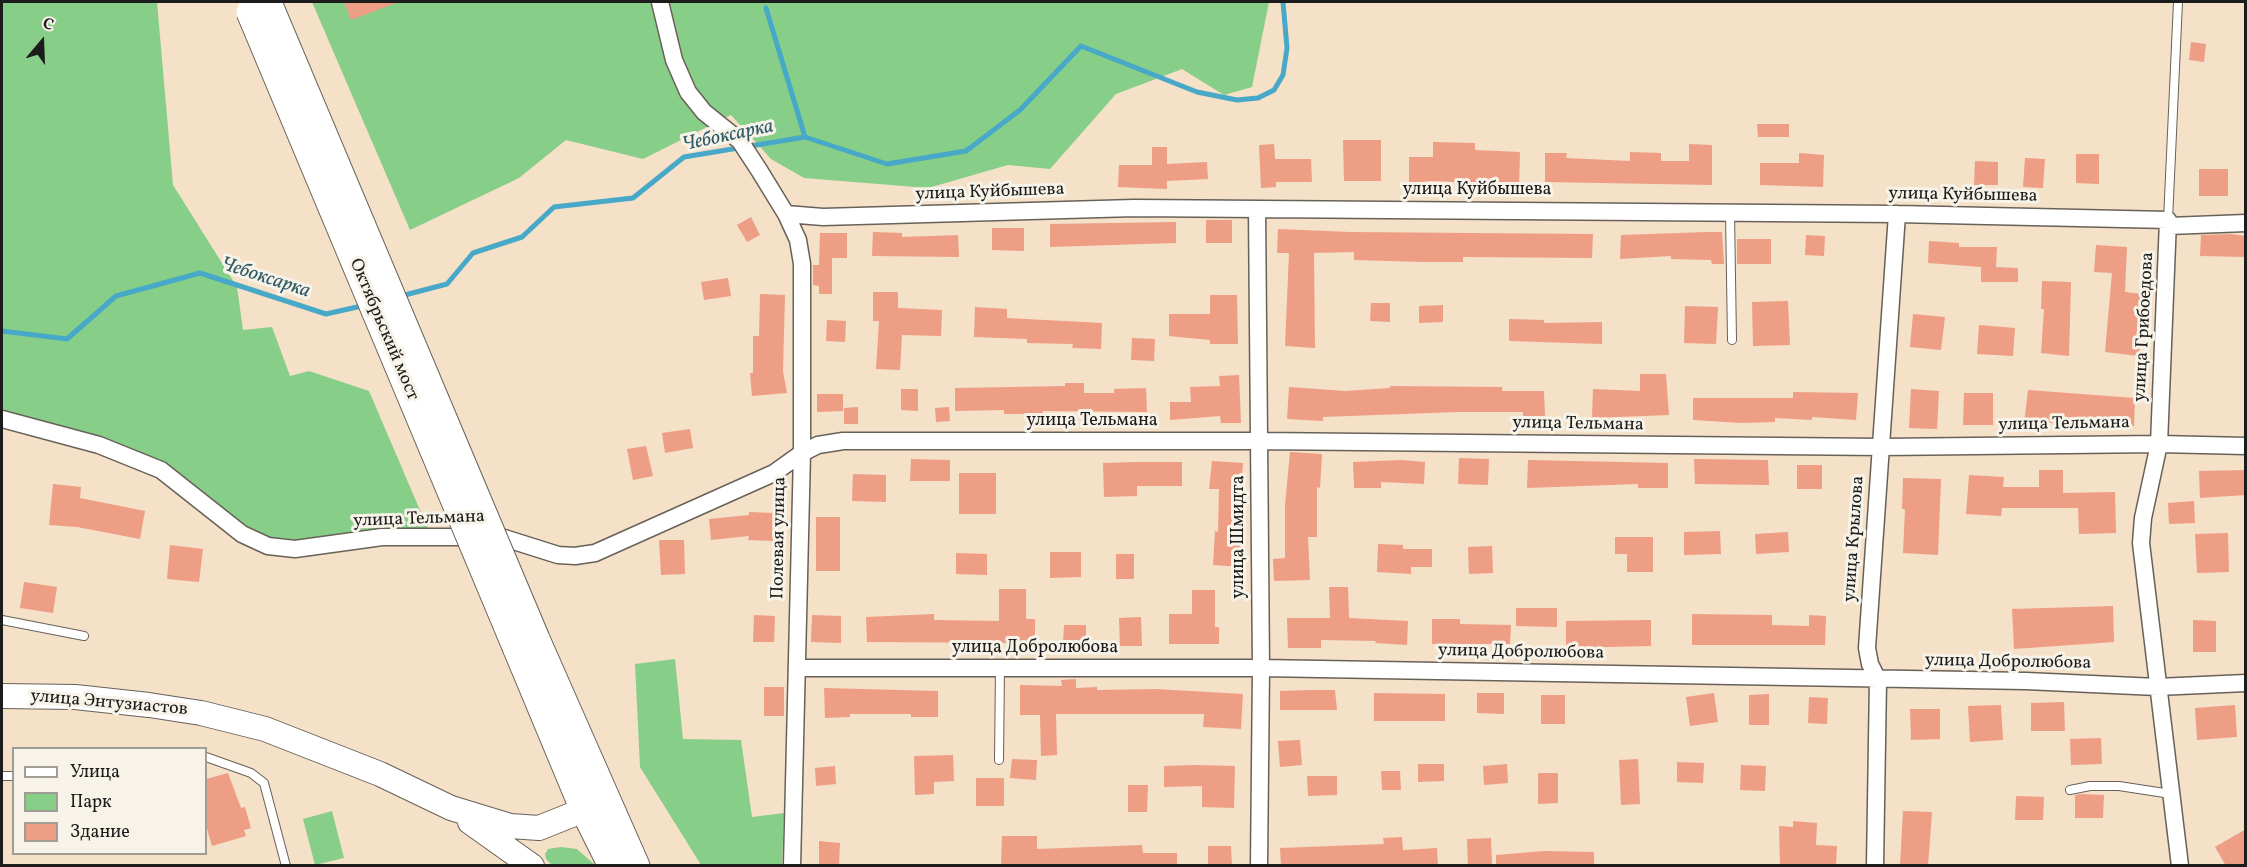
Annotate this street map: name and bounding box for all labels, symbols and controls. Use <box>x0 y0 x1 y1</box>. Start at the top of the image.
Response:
north arrow <box>12 12 72 72</box>
text: С <box>39 13 56 37</box>
water label: Чебоксарка <box>680 116 776 158</box>
street label: улица Куйбышева <box>915 180 1065 206</box>
street label: улица Куйбышева <box>1402 180 1552 202</box>
street label: улица Куйбышева <box>1888 184 2038 208</box>
street label: улица Грибоедова <box>2130 252 2160 402</box>
water label: Чебоксарка <box>217 253 313 305</box>
street label: Октябрьский мост <box>343 256 423 404</box>
street label: улица Тельмана <box>1026 411 1158 433</box>
street label: улица Тельмана <box>1512 413 1644 437</box>
street label: улица Тельмана <box>1998 413 2130 437</box>
street label: улица Шмидта <box>1229 475 1251 599</box>
street label: улица Крылова <box>1840 475 1870 603</box>
street label: Полевая улица <box>768 477 792 599</box>
street label: улица Тельмана <box>353 507 485 533</box>
street label: улица Добролюбова <box>952 638 1118 660</box>
street label: улица Добролюбова <box>1438 641 1604 665</box>
street label: улица Добролюбова <box>1925 651 2091 675</box>
street label: улица Энтузиастов <box>29 686 189 722</box>
legend <box>12 747 207 855</box>
text: Улица <box>70 760 120 785</box>
text: Парк <box>70 790 112 815</box>
text: Здание <box>70 820 130 845</box>

